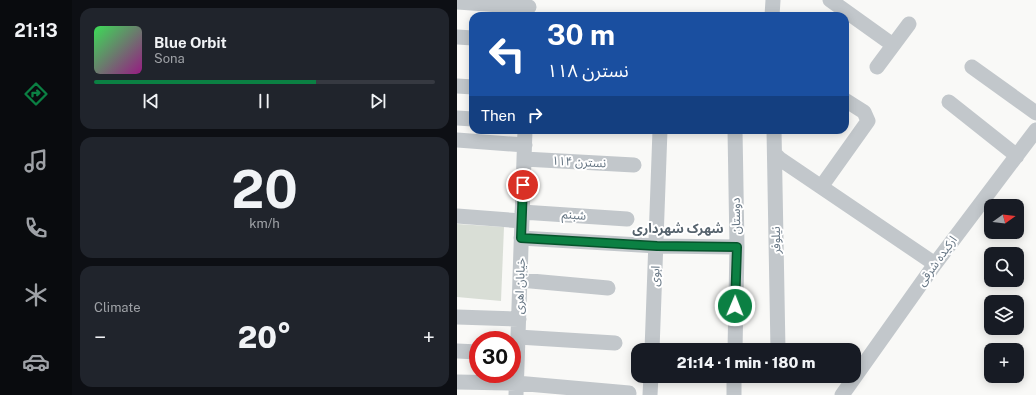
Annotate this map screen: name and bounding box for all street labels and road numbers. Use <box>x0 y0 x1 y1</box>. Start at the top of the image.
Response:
street label: نسترن ۱۱۴ <box>551 154 607 170</box>
street label: دوستان <box>729 197 743 234</box>
street label: شبنم <box>561 207 587 225</box>
street label: نیلوفر <box>769 226 783 255</box>
street label: ارکیده شرقی <box>914 233 960 289</box>
street label: خیابان اهری <box>512 258 528 314</box>
street label: ابوی <box>647 265 663 287</box>

